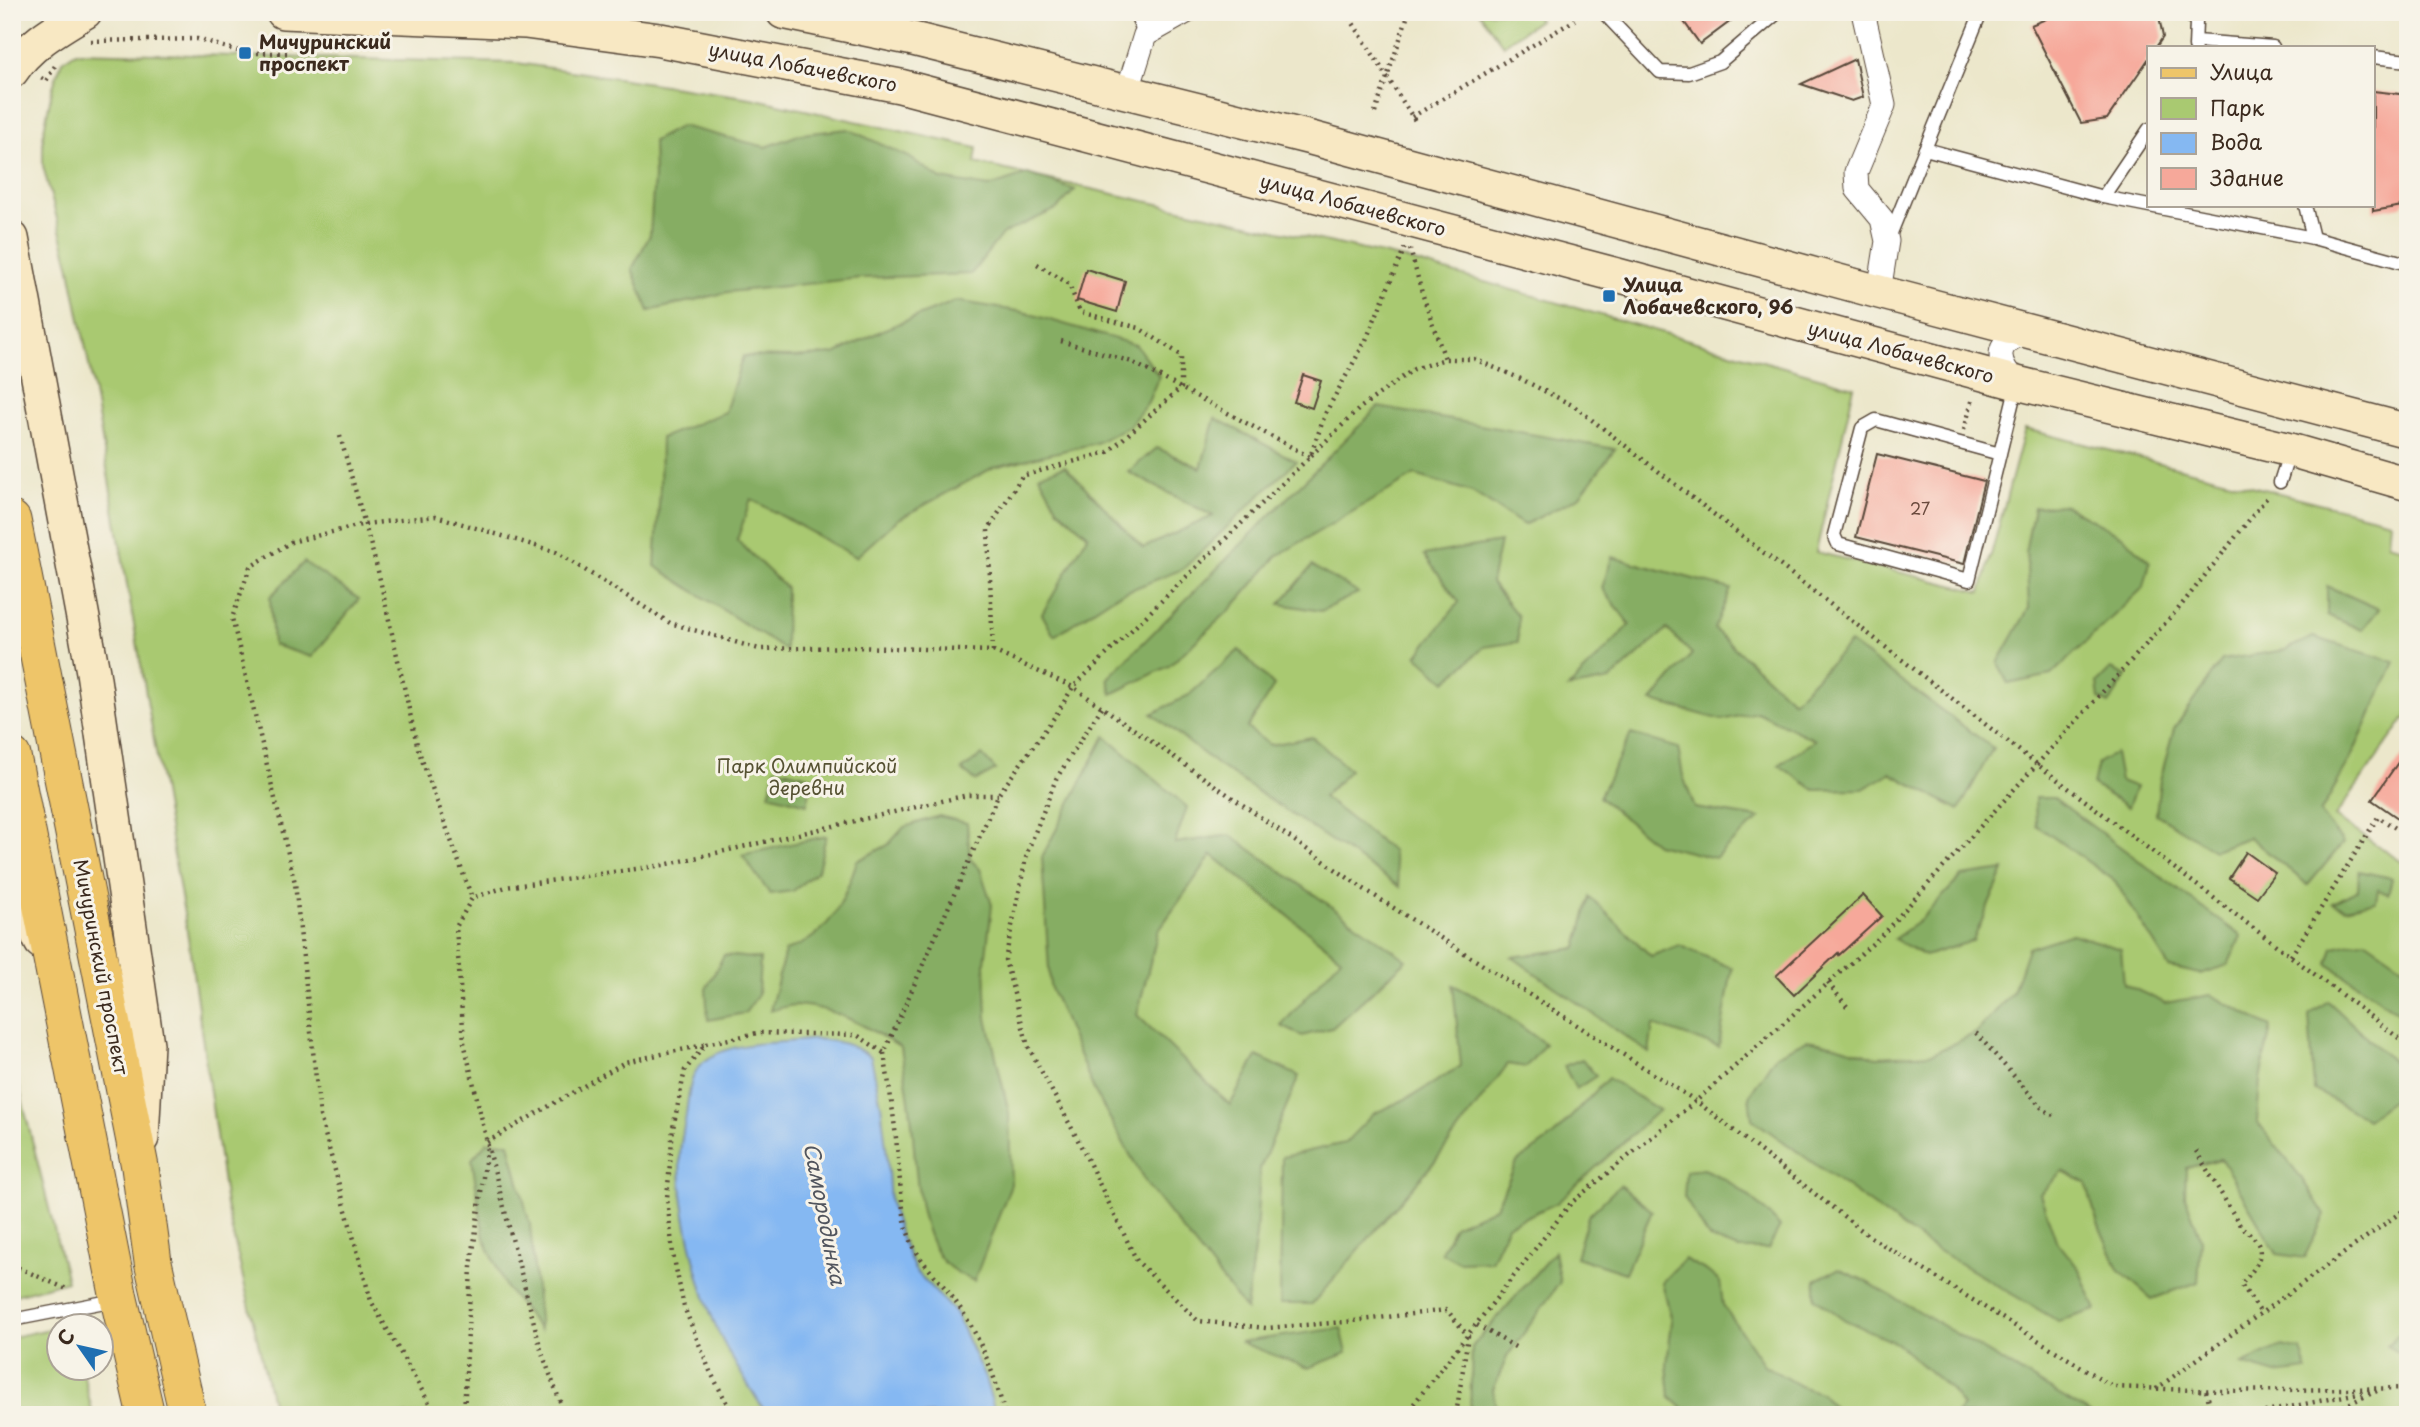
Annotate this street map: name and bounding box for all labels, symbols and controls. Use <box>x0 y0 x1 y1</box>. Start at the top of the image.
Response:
place label: Мичуринский проспект <box>259 27 391 77</box>
street label: улица Лобачевского <box>707 34 900 98</box>
marker: Мичуринский проспект <box>237 45 253 61</box>
legend <box>2147 46 2374 206</box>
text: Улица <box>2210 55 2273 87</box>
text: Парк <box>2210 91 2265 123</box>
text: Вода <box>2210 125 2262 157</box>
text: Здание <box>2210 161 2284 193</box>
street label: улица Лобачевского <box>1257 166 1449 242</box>
place label: Улица Лобачевского, 96 <box>1622 270 1793 320</box>
marker: Улица Лобачевского, 96 <box>1601 288 1617 304</box>
street label: улица Лобачевского <box>1805 313 1997 389</box>
house number: 27 <box>1910 496 1930 520</box>
park label: Парк Олимпийской деревни <box>717 751 898 801</box>
street label: Мичуринский проспект <box>67 857 137 1078</box>
water label: Самородинка <box>797 1140 856 1288</box>
north arrow <box>46 1312 116 1382</box>
text: С <box>49 1323 81 1351</box>

